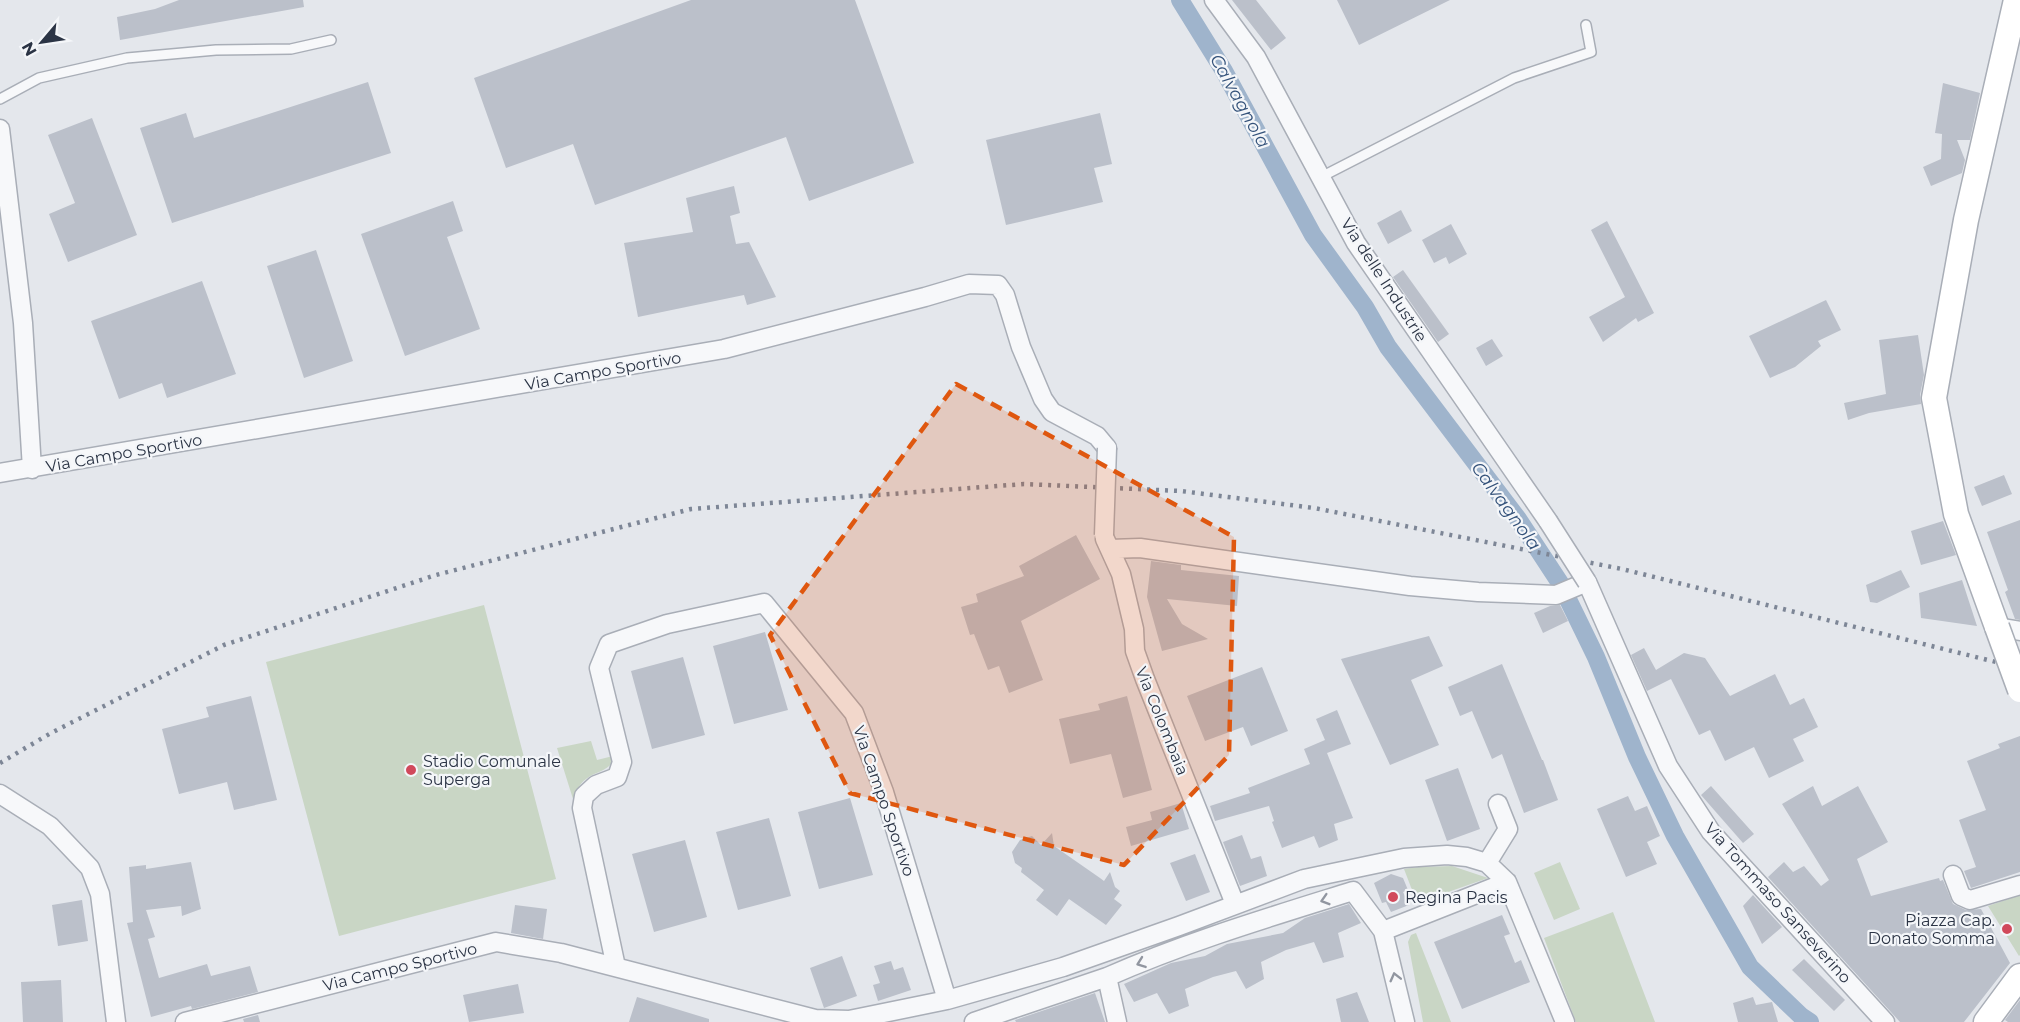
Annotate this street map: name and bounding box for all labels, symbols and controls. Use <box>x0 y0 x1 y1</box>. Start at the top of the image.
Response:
north arrow <box>12 12 72 72</box>
text: N <box>18 39 41 59</box>
water label: Calvagnola <box>1205 50 1275 152</box>
street label: Via delle Industrie <box>1337 215 1431 345</box>
street label: Via Campo Sportivo <box>523 348 683 394</box>
street label: Via Campo Sportivo <box>44 430 204 476</box>
water label: Calvagnola <box>1467 457 1545 555</box>
street label: Via Colombaia <box>1132 664 1192 778</box>
street label: Via Campo Sportivo <box>849 723 919 879</box>
place label: Stadio Comunale Superga <box>423 752 561 789</box>
marker: Stadio Comunale Superga <box>404 763 418 777</box>
street label: Via Tommaso Sanseverino <box>1701 819 1855 987</box>
place label: Regina Pacis <box>1405 888 1508 907</box>
marker: Regina Pacis <box>1386 890 1400 904</box>
one-way arrow <box>1320 892 1331 905</box>
place label: Piazza Cap. Donato Somma <box>1868 911 1995 948</box>
marker: Piazza Cap. Donato Somma <box>2000 922 2014 936</box>
street label: Via Campo Sportivo <box>321 939 479 995</box>
one-way arrow <box>1136 955 1146 968</box>
one-way arrow <box>1389 972 1402 982</box>

